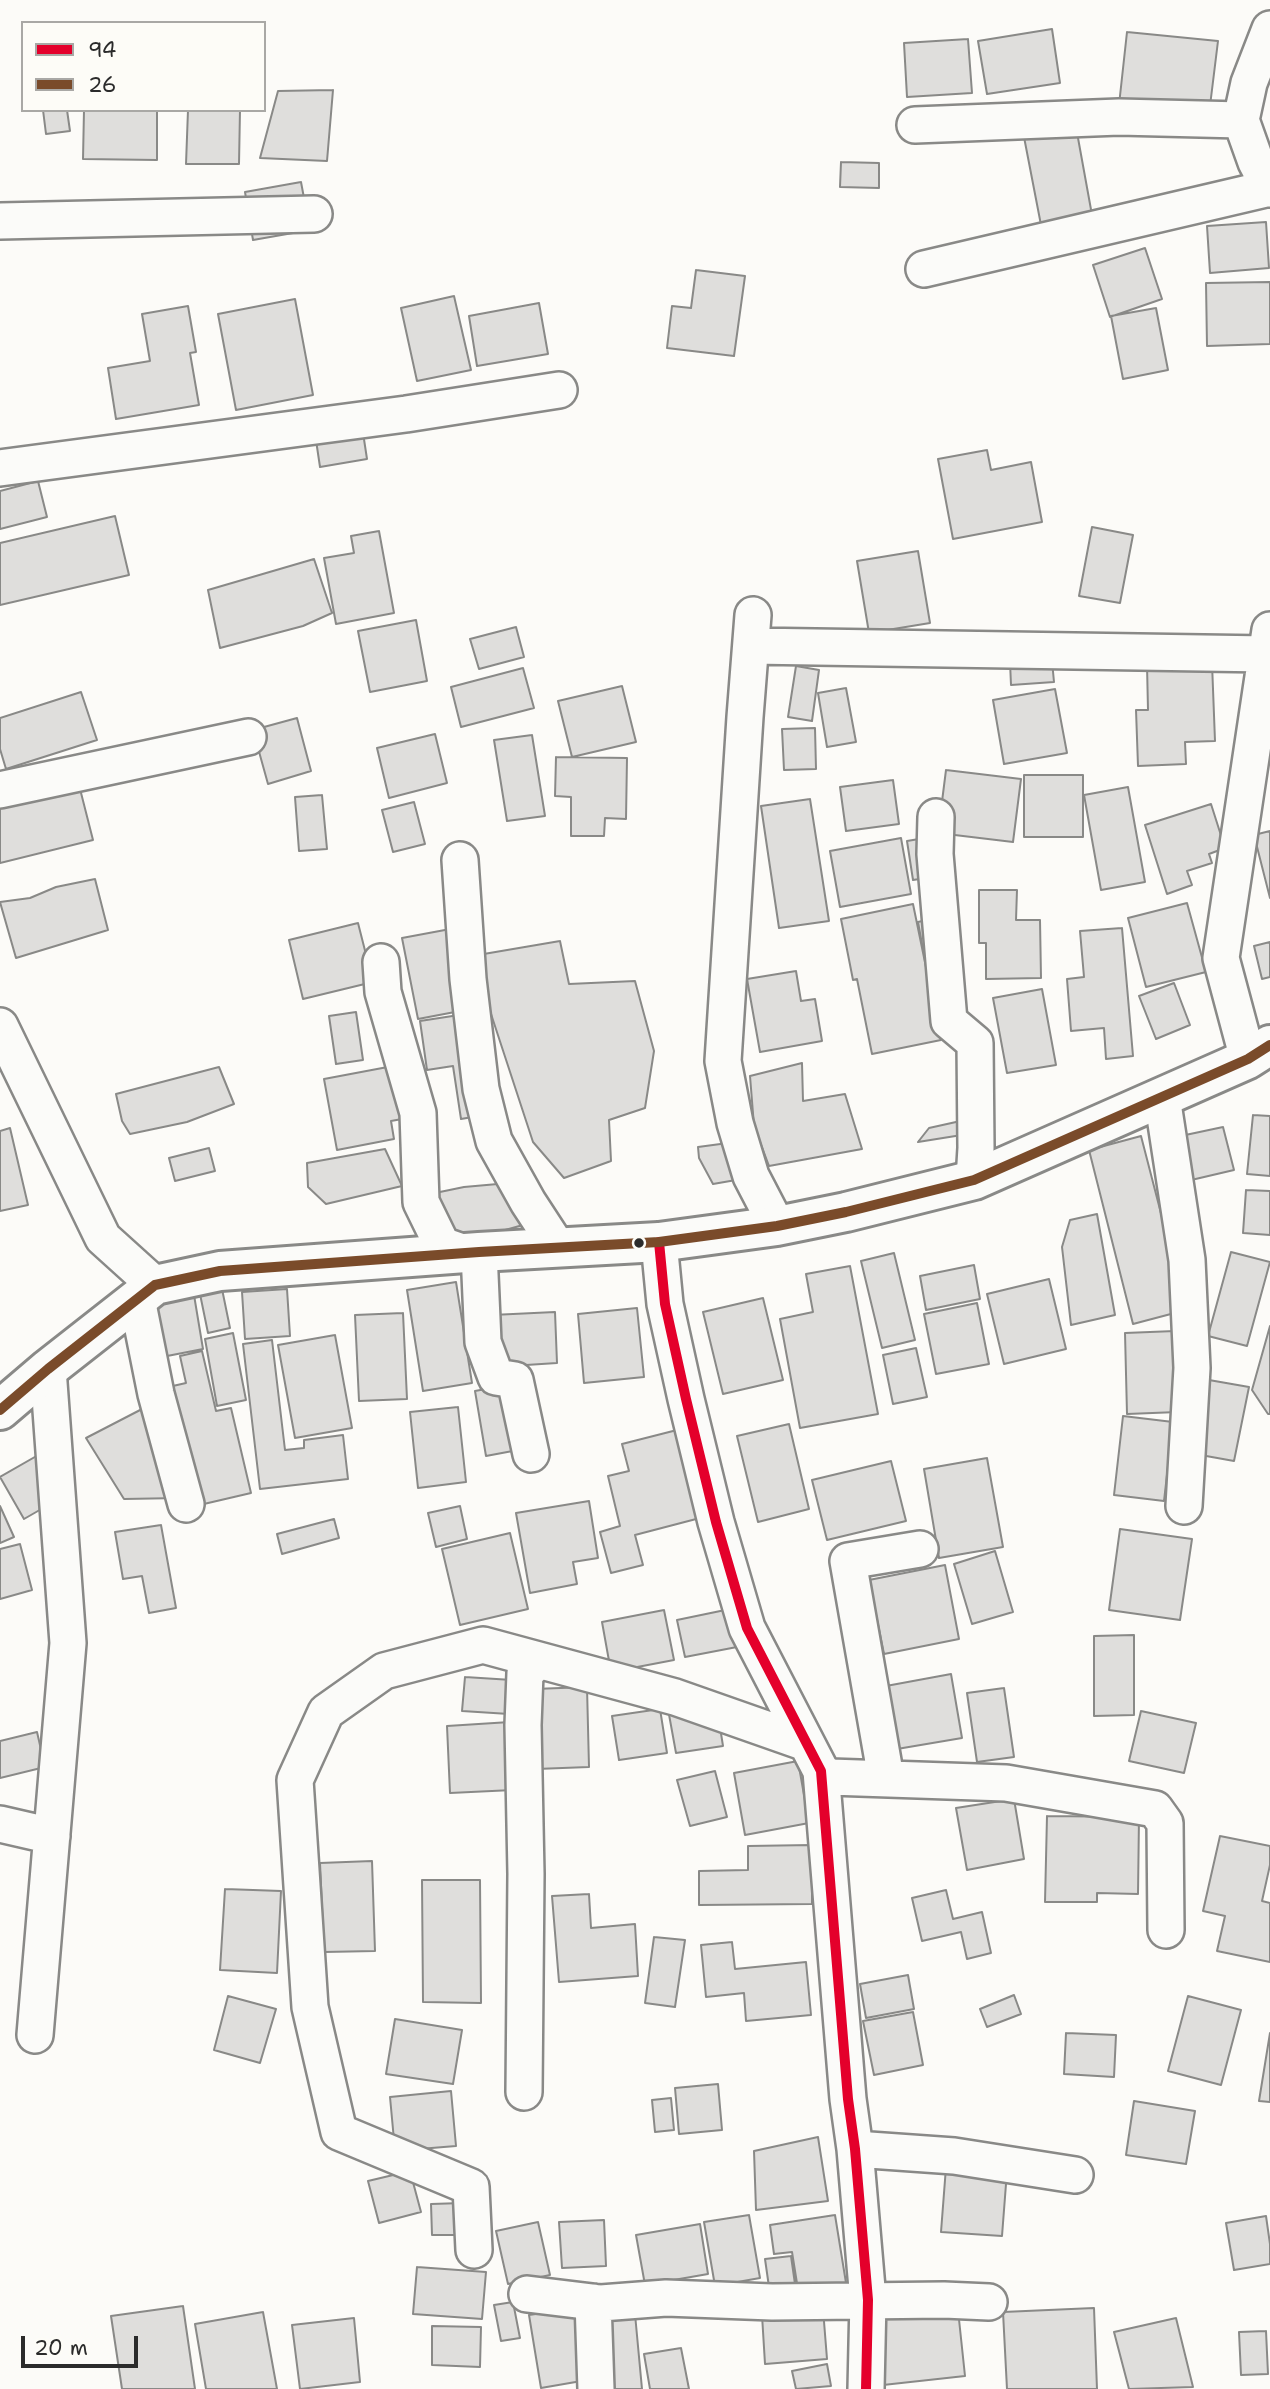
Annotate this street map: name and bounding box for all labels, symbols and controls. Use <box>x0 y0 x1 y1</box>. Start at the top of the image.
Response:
legend <box>21 21 266 112</box>
text: 94 <box>88 36 117 64</box>
text: 26 <box>88 71 116 99</box>
unlabelled marker <box>632 1236 646 1250</box>
scale bar <box>24 2322 142 2366</box>
text: 20 m <box>34 2334 88 2362</box>

